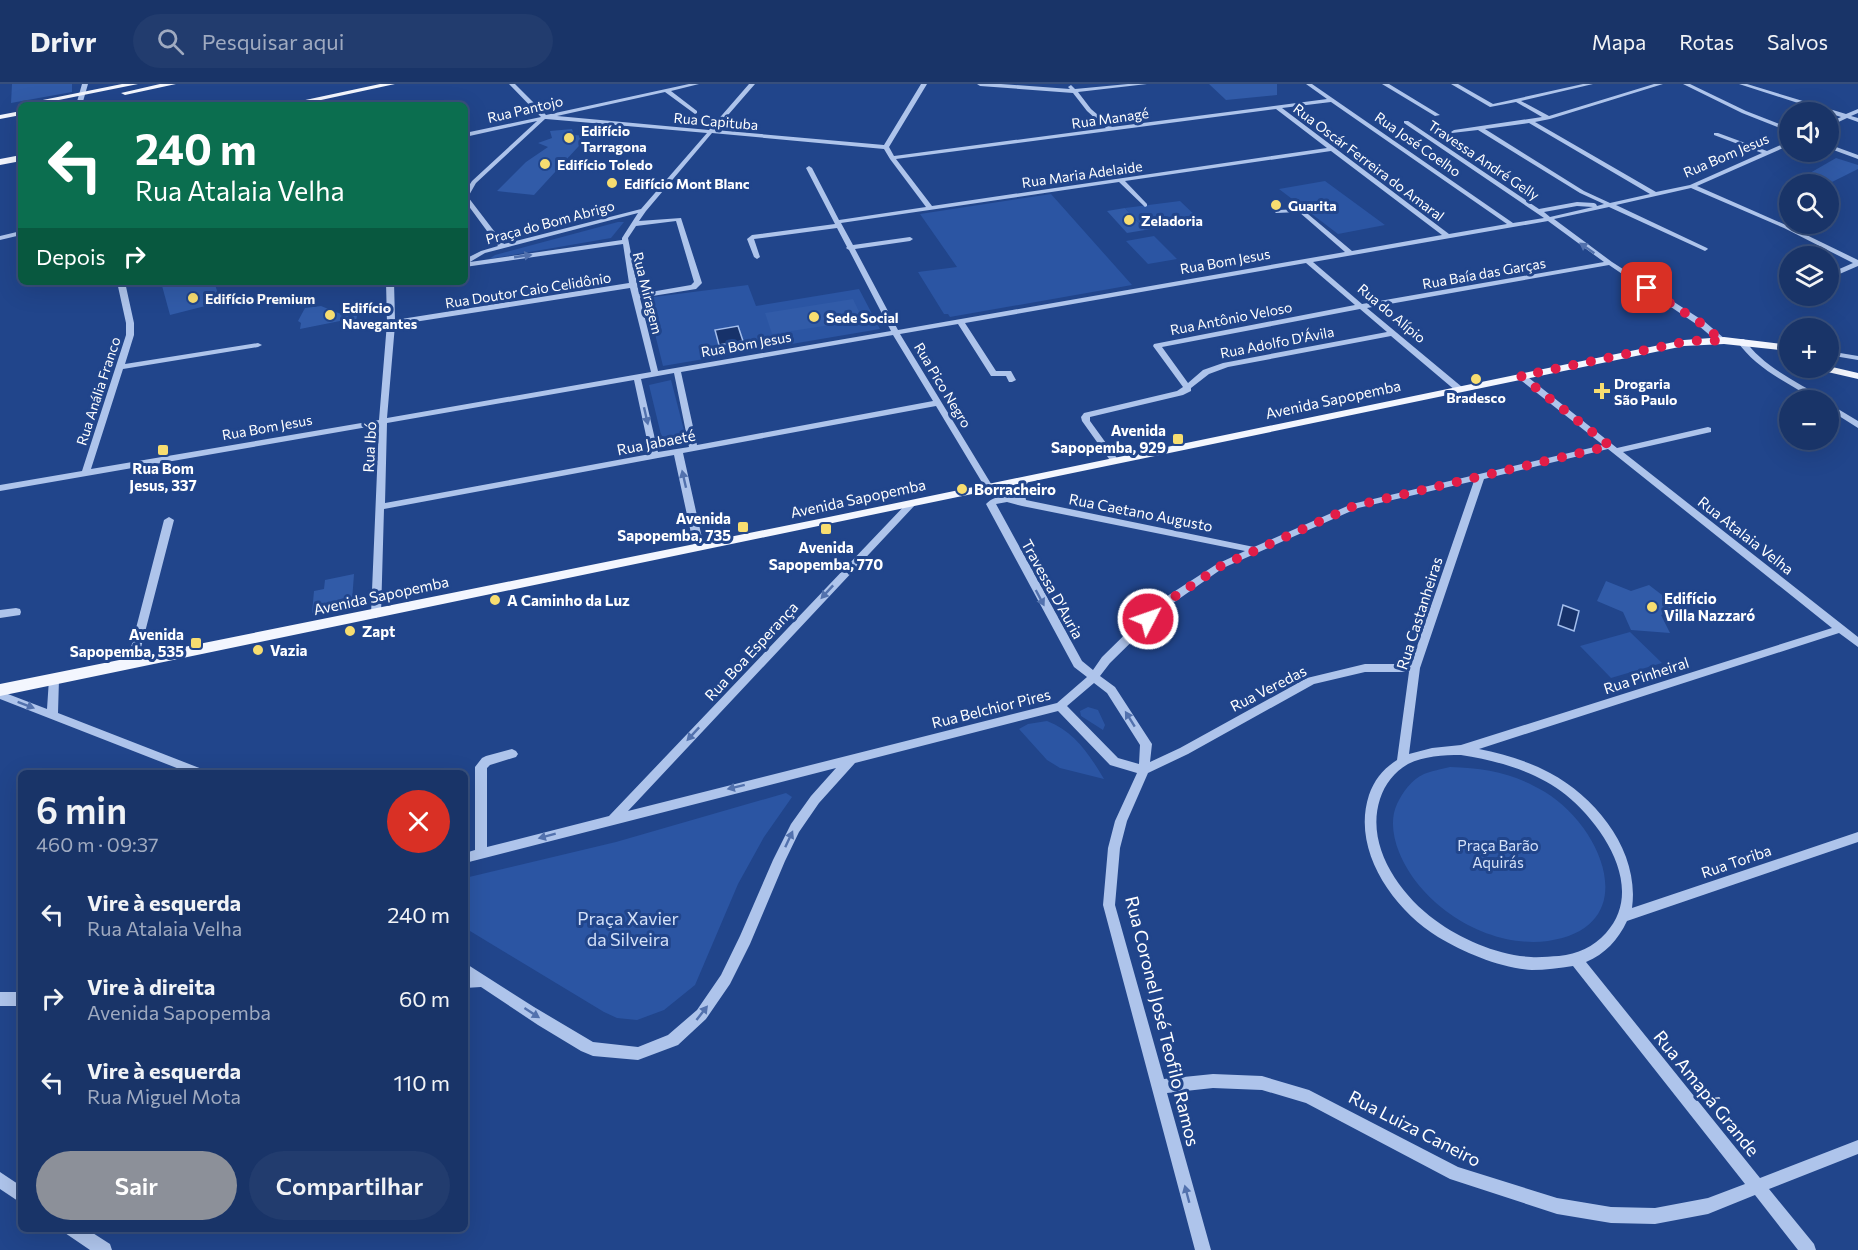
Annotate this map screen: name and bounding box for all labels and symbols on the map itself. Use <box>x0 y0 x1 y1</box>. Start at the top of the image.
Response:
street label: Rua Pantojo <box>485 92 565 126</box>
street label: Rua Oscár Ferreira do Amaral <box>1290 100 1448 224</box>
street label: Rua Managé <box>1070 104 1150 132</box>
street label: Rua José Coelho <box>1372 108 1464 180</box>
street label: Rua Capituba <box>673 109 759 133</box>
street label: Travessa André Gelly <box>1425 116 1543 204</box>
place label: Edifício Tarragona <box>581 122 647 155</box>
street label: Rua Bom Jesus <box>1681 129 1771 181</box>
marker: Edifício Tarragona <box>562 131 576 145</box>
place label: Edifício Toledo <box>557 156 653 173</box>
marker: Edifício Toledo <box>538 157 552 171</box>
street label: Rua Maria Adelaide <box>1021 157 1143 191</box>
place label: Edifício Mont Blanc <box>624 175 750 192</box>
marker: Edifício Mont Blanc <box>605 176 619 190</box>
street label: Praça do Bom Abrigo <box>484 197 616 247</box>
place label: Guarita <box>1288 197 1337 214</box>
marker: Guarita <box>1269 198 1283 212</box>
place label: Zeladoria <box>1141 212 1203 229</box>
marker: Zeladoria <box>1122 213 1136 227</box>
one-way arrow <box>1580 242 1596 254</box>
street label: Rua Bom Jesus <box>1178 245 1272 277</box>
street label: Rua Miragem <box>630 250 666 336</box>
one-way arrow <box>514 252 533 261</box>
street label: Rua Baía das Garças <box>1421 254 1547 292</box>
pin <box>1621 262 1672 313</box>
street label: Rua Doutor Caio Celidônio <box>444 268 612 312</box>
street label: Rua do Alípio <box>1355 280 1429 346</box>
place label: Edifício Premium <box>205 290 315 307</box>
marker: Edifício Premium <box>186 291 200 305</box>
street label: Rua Antônio Veloso <box>1169 298 1293 338</box>
place label: Edifício Navegantes <box>342 299 418 332</box>
marker: Edifício Navegantes <box>323 308 337 322</box>
place label: Sede Social <box>826 309 899 326</box>
marker: Sede Social <box>807 310 821 324</box>
street label: Rua Adolfo D'Ávila <box>1219 323 1335 361</box>
street label: Rua Bom Jesus <box>699 328 793 360</box>
street label: Rua Anália Franco <box>72 335 124 447</box>
street label: Rua Pico Negro <box>911 339 975 431</box>
marker: Bradesco <box>1469 372 1483 386</box>
place label: Drogaria São Paulo <box>1614 375 1677 408</box>
street label: Avenida Sapopemba <box>1264 376 1402 422</box>
marker: Drogaria São Paulo <box>1595 384 1609 398</box>
place label: Bradesco <box>1446 389 1506 406</box>
one-way arrow <box>642 407 652 425</box>
street label: Rua Bom Jesus <box>220 411 314 443</box>
street label: Rua Ibó <box>359 421 379 473</box>
place label: Avenida Sapopemba, 929 <box>1051 421 1166 456</box>
street label: Rua Jabaeté <box>615 426 697 458</box>
marker: Avenida Sapopemba, 929 <box>1171 432 1185 446</box>
marker: Rua Bom Jesus, 337 <box>156 443 170 457</box>
place label: Rua Bom Jesus, 337 <box>129 459 197 494</box>
one-way arrow <box>679 469 688 488</box>
street label: Avenida Sapopemba <box>789 475 927 521</box>
place label: Borracheiro <box>974 480 1056 498</box>
marker: Borracheiro <box>955 482 969 496</box>
street label: Rua Caetano Augusto <box>1067 489 1215 535</box>
street label: Rua Atalaia Velha <box>1695 492 1797 578</box>
place label: Avenida Sapopemba, 735 <box>617 509 731 544</box>
marker: Avenida Sapopemba, 735 <box>736 520 750 534</box>
marker: Avenida Sapopemba, 770 <box>819 522 833 536</box>
street label: Travessa D'Auria <box>1018 536 1088 642</box>
place label: Avenida Sapopemba, 770 <box>769 538 883 573</box>
street label: Rua Castanheiras <box>1392 554 1446 672</box>
street label: Avenida Sapopemba <box>312 572 450 618</box>
one-way arrow <box>820 585 834 600</box>
position arrow <box>1116 587 1180 651</box>
place label: Edifício Villa Nazzaró <box>1664 589 1755 624</box>
one-way arrow <box>1035 590 1045 607</box>
place label: A Caminho da Luz <box>507 591 630 609</box>
marker: A Caminho da Luz <box>488 593 502 607</box>
street label: Rua Boa Esperança <box>701 598 801 704</box>
marker: Edifício Villa Nazzaró <box>1645 600 1659 614</box>
place label: Zapt <box>362 622 395 640</box>
marker: Zapt <box>343 624 357 638</box>
place label: Avenida Sapopemba, 535 <box>70 625 184 660</box>
marker: Avenida Sapopemba, 535 <box>189 636 203 650</box>
place label: Vazia <box>270 641 308 659</box>
marker: Vazia <box>251 643 265 657</box>
street label: Rua Pinheiral <box>1601 653 1691 697</box>
street label: Rua Veredas <box>1227 661 1309 715</box>
street label: Rua Belchior Pires <box>930 684 1052 731</box>
one-way arrow <box>17 701 35 710</box>
one-way arrow <box>1124 711 1136 727</box>
one-way arrow <box>687 727 701 741</box>
one-way arrow <box>727 783 745 793</box>
one-way arrow <box>785 831 794 848</box>
one-way arrow <box>538 832 556 841</box>
park label: Praça Barão Aquirás <box>1457 836 1539 871</box>
street label: Rua Toriba <box>1699 841 1773 881</box>
street label: Rua Coronel José Teofilo Ramos <box>1121 894 1205 1148</box>
park label: Praça Xavier da Silveira <box>577 907 679 950</box>
one-way arrow <box>695 1005 707 1020</box>
one-way arrow <box>524 1007 540 1018</box>
street label: Rua Amapá Grande <box>1649 1026 1765 1160</box>
street label: Rua Luiza Caneiro <box>1345 1085 1485 1171</box>
one-way arrow <box>1182 1184 1191 1202</box>

